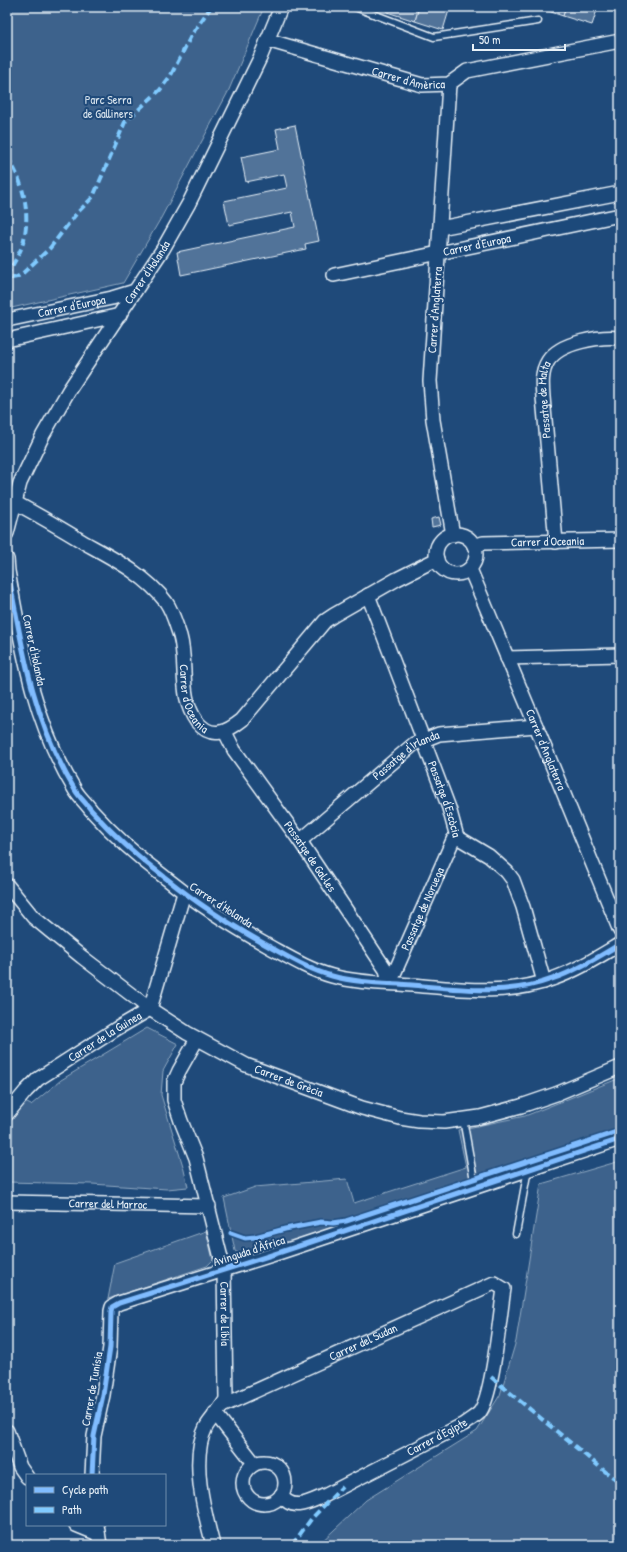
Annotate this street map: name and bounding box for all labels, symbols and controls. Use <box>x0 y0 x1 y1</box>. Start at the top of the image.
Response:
scale bar <box>473 26 565 52</box>
text: 50 m <box>479 31 500 48</box>
street label: Carrer d'Amèrica <box>370 62 446 93</box>
park label: Parc Serra de Galliners <box>83 91 133 122</box>
street label: Carrer d'Europa <box>441 229 512 260</box>
street label: Carrer d'Holanda <box>120 237 174 307</box>
street label: Carrer d'Anglaterra <box>423 266 446 354</box>
street label: Carrer d'Europa <box>36 291 107 321</box>
street label: Passatge de Malta <box>533 357 555 439</box>
street label: Carrer d'Oceania <box>511 532 584 550</box>
street label: Carrer d'Holanda <box>19 613 50 687</box>
street label: Carrer d'Oceania <box>176 664 212 737</box>
street label: Carrer d'Anglaterra <box>522 706 571 793</box>
street label: Passatge d'Irlanda <box>369 726 442 784</box>
street label: Passatge d'Escòcia <box>424 758 466 839</box>
street label: Passatge de Gal·les <box>280 817 341 895</box>
street label: Passatge de Noruega <box>396 864 448 953</box>
street label: Carrer d'Holanda <box>186 878 257 932</box>
street label: Carrer de la Guinea <box>65 1007 145 1066</box>
street label: Carrer de Grècia <box>252 1060 326 1101</box>
street label: Carrer del Marroc <box>68 1194 148 1213</box>
street label: Avinguda d'Àfrica <box>211 1231 287 1270</box>
street label: Carrer de Líbia <box>216 1281 234 1346</box>
street label: Carrer del Sudan <box>326 1319 400 1365</box>
street label: Carrer de Tunísia <box>77 1350 106 1428</box>
street label: Carrer d'Egipte <box>403 1413 470 1460</box>
legend <box>26 1474 166 1526</box>
text: Cycle path <box>62 1481 108 1498</box>
text: Path <box>62 1501 82 1518</box>

